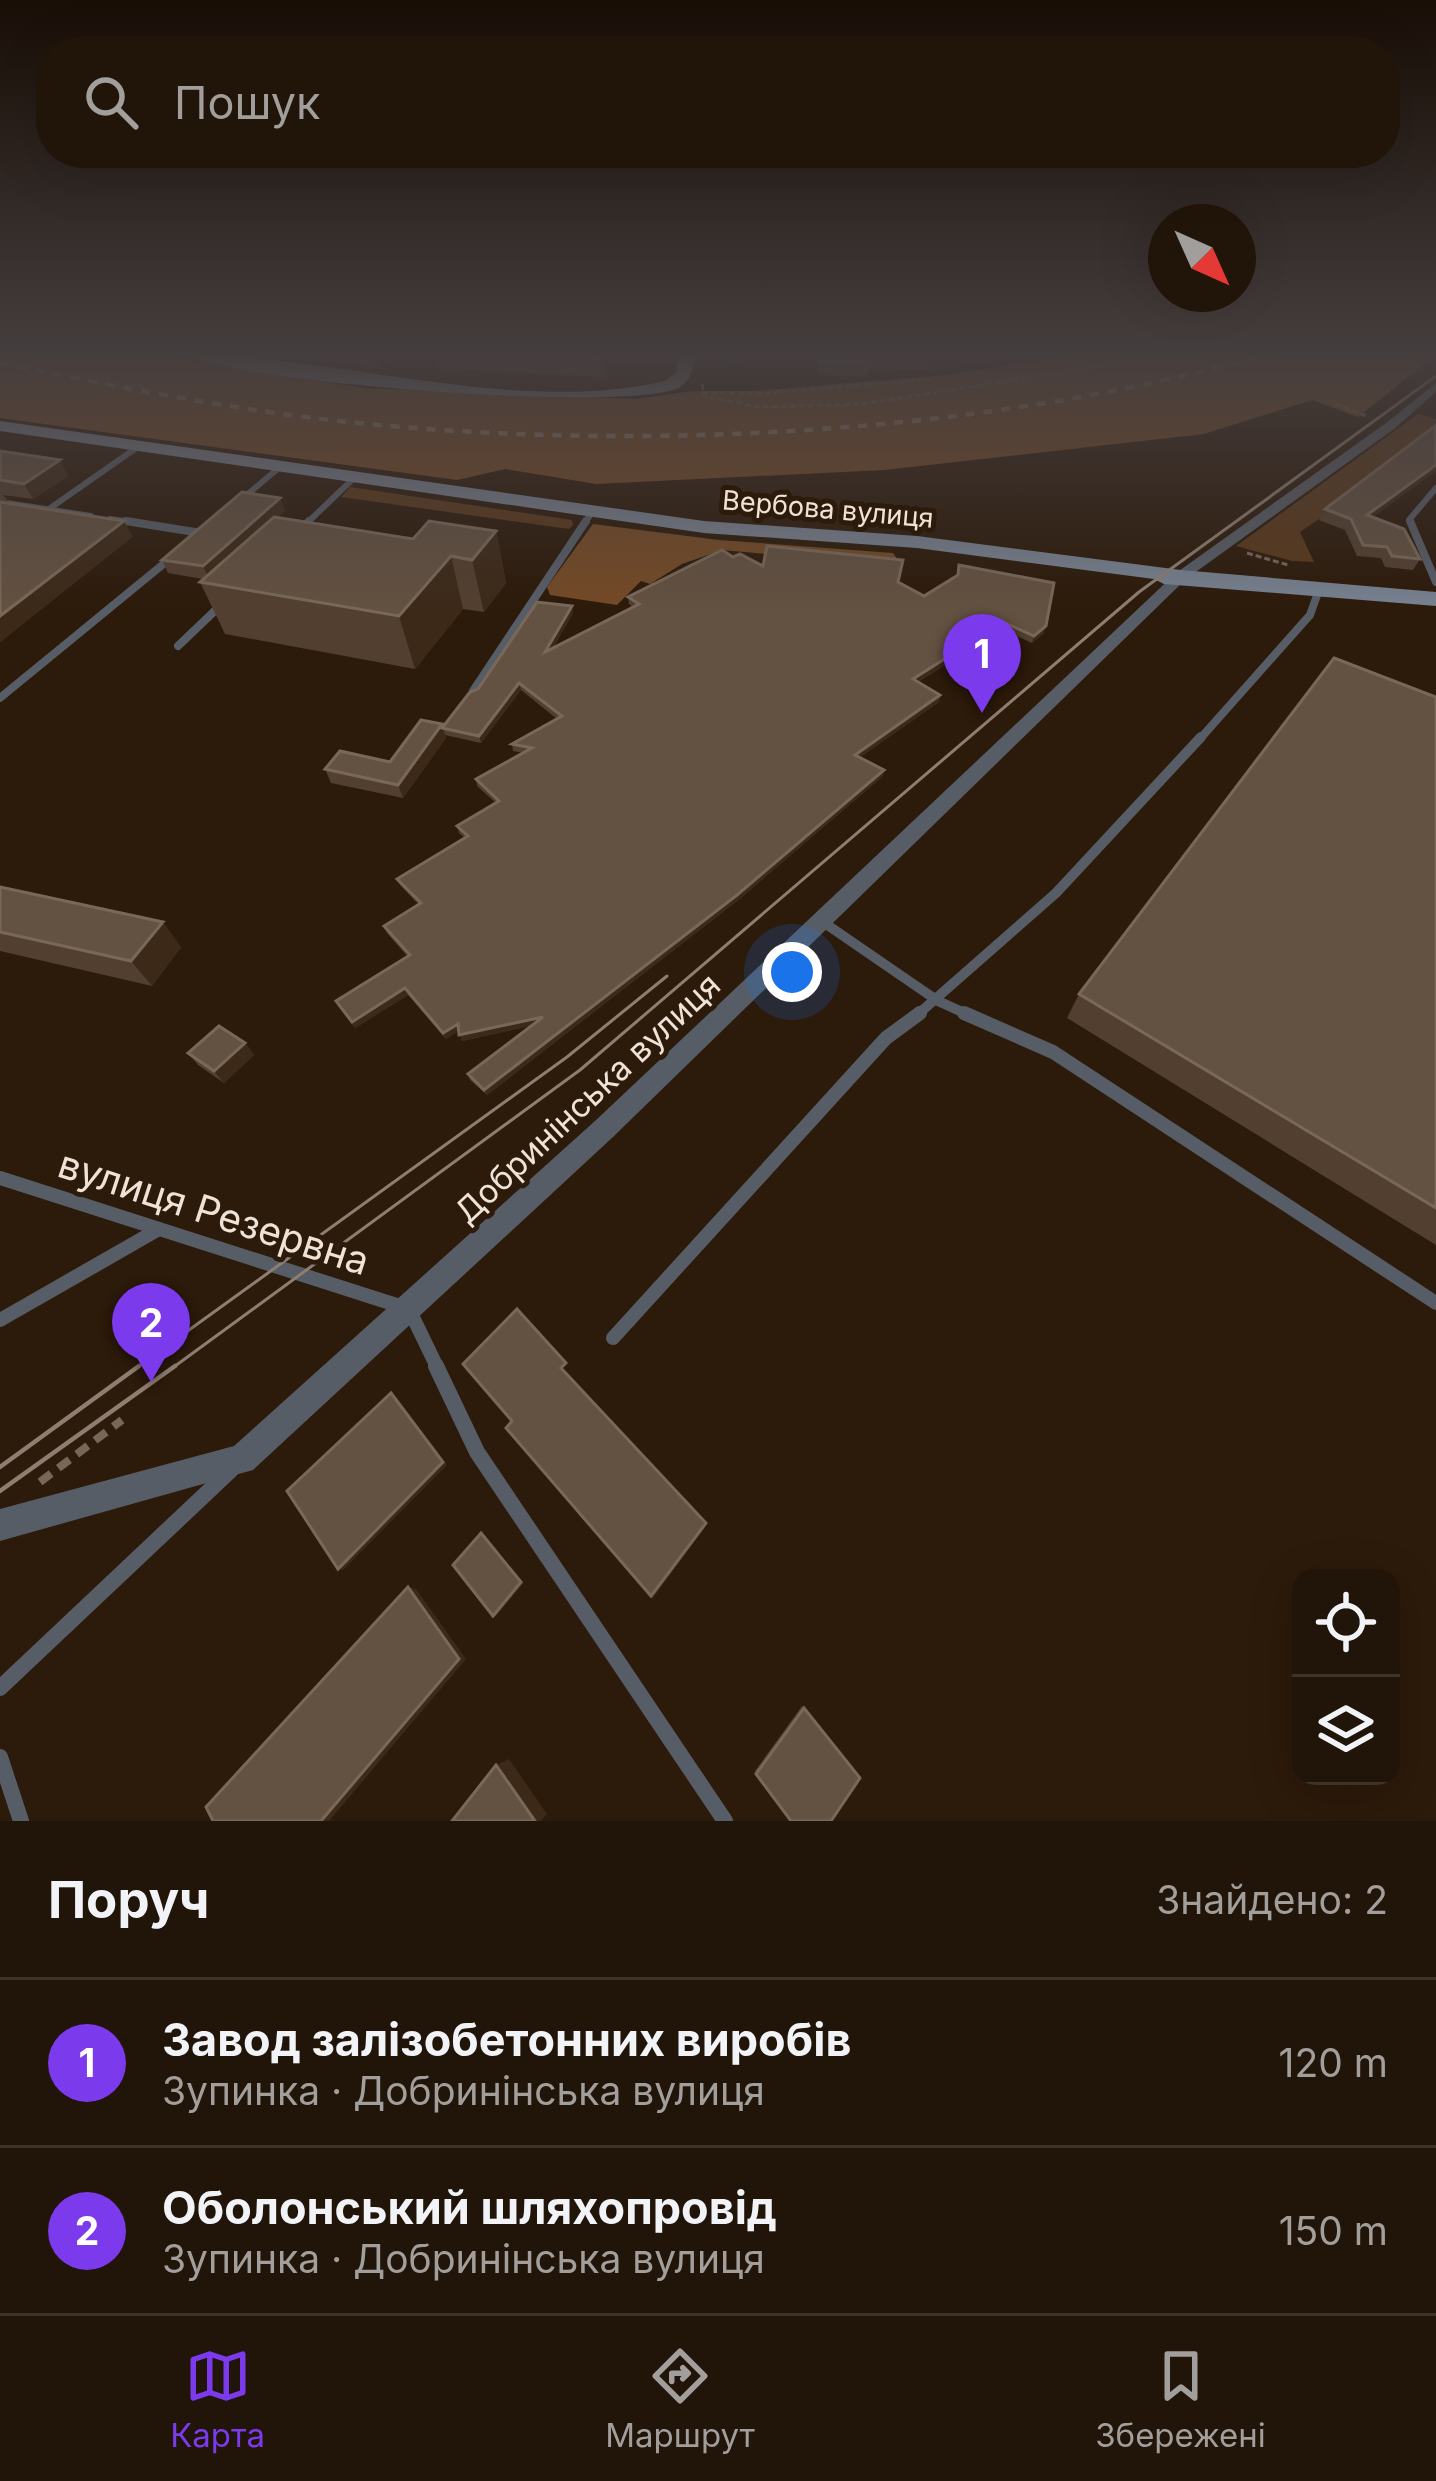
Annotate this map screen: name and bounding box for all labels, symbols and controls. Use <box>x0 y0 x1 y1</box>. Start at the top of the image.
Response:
search box <box>36 36 1400 168</box>
icon: search <box>78 69 144 135</box>
text: Пошук <box>174 75 320 130</box>
north arrow <box>1148 204 1256 312</box>
street label: Вербова вулиця <box>721 483 935 535</box>
pin: 1 <box>943 614 1021 713</box>
your location <box>762 942 822 1002</box>
street label: Добринінська вулиця <box>446 965 728 1231</box>
street label: вулиця Резервна <box>53 1140 375 1284</box>
pin: 2 <box>112 1283 190 1382</box>
map controls <box>1292 1569 1400 1785</box>
button: locate <box>1292 1569 1400 1677</box>
button: layers <box>1292 1677 1400 1785</box>
text: Поруч <box>48 1869 209 1930</box>
text: Знайдено: 2 <box>1156 1876 1388 1923</box>
text: Завод залізобетонних виробів <box>162 2012 851 2067</box>
text: 1 <box>79 2039 95 2086</box>
text: 120 m <box>1279 2039 1388 2086</box>
text: Зупинка · Добринінська вулиця <box>162 2067 765 2114</box>
text: Оболонський шляхопровід <box>162 2180 777 2235</box>
text: 2 <box>75 2207 99 2254</box>
text: 150 m <box>1279 2207 1388 2254</box>
text: Зупинка · Добринінська вулиця <box>162 2235 765 2282</box>
tab: Карта <box>170 2343 265 2455</box>
tab: Маршрут <box>605 2343 755 2455</box>
tab: Збережені <box>1095 2343 1266 2455</box>

